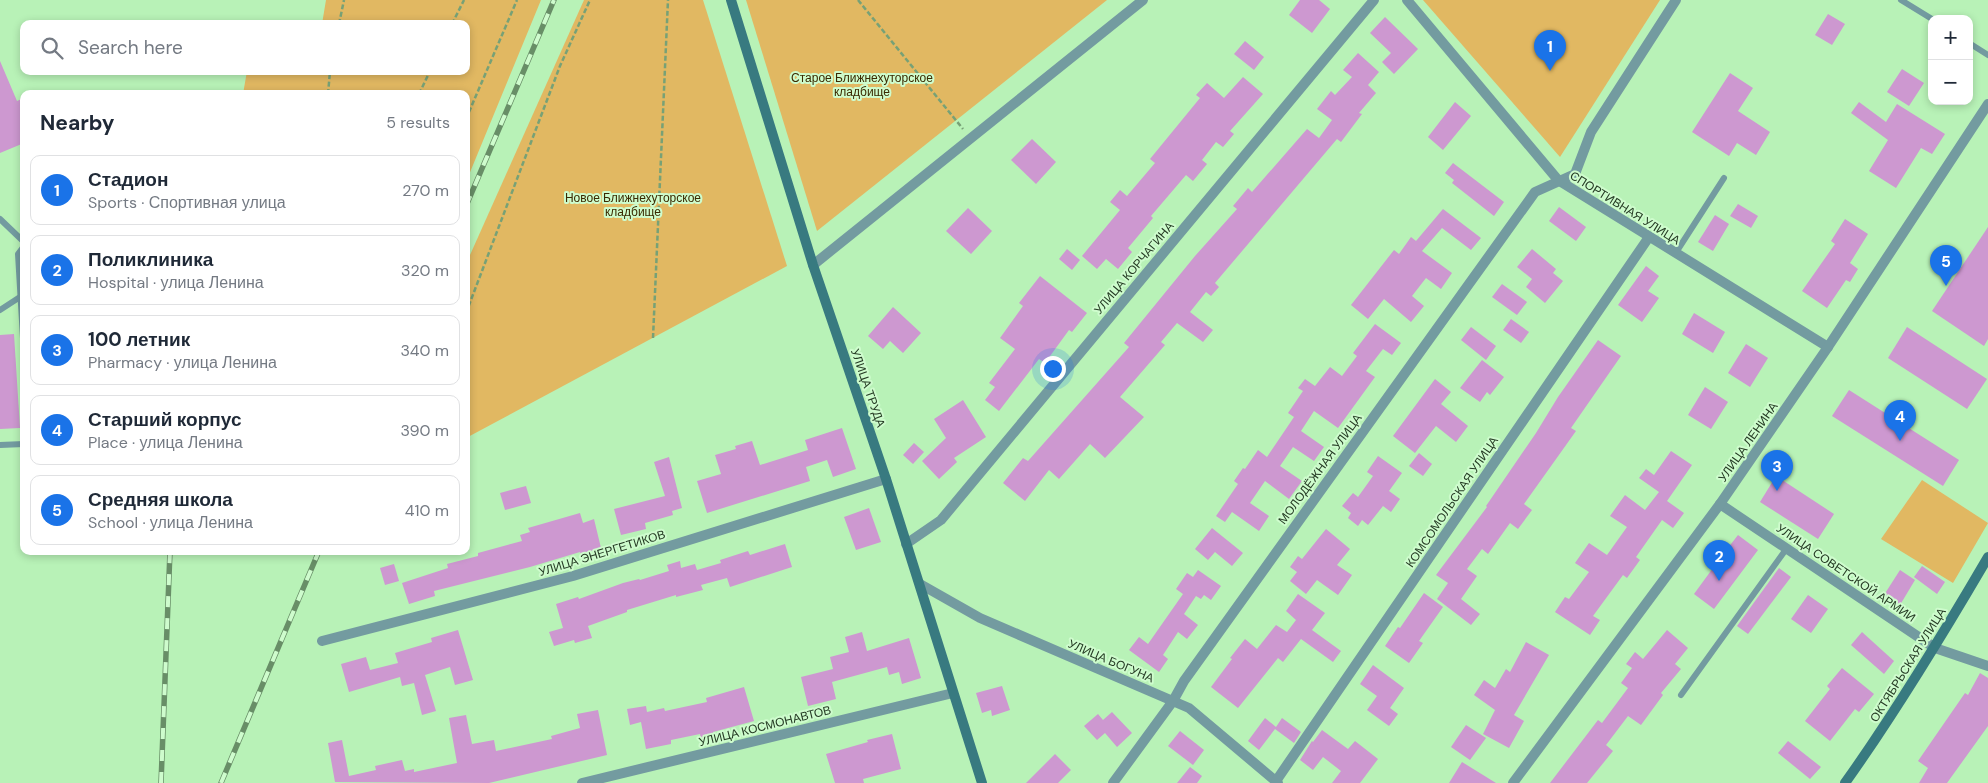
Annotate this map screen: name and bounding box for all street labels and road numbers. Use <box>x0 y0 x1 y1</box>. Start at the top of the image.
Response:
street label: СПОРТИВНАЯ УЛИЦА <box>1567 168 1683 248</box>
street label: УЛИЦА КОРЧАГИНА <box>1091 219 1177 317</box>
street label: УЛИЦА ТРУДА <box>847 347 889 429</box>
street label: УЛИЦА ЛЕНИНА <box>1715 399 1781 485</box>
street label: МОЛОДЁЖНАЯ УЛИЦА <box>1275 411 1365 527</box>
street label: КОМСОМОЛЬСКАЯ УЛИЦА <box>1402 433 1502 571</box>
street label: УЛИЦА СОВЕТСКОЙ АРМИИ <box>1773 520 1919 626</box>
street label: УЛИЦА ЭНЕРГЕТИКОВ <box>537 526 667 580</box>
street label: ОКТЯБРЬСКАЯ УЛИЦА <box>1866 605 1950 725</box>
street label: УЛИЦА БОГУНА <box>1066 636 1156 686</box>
street label: УЛИЦА КОСМОНАВТОВ <box>697 702 833 750</box>

